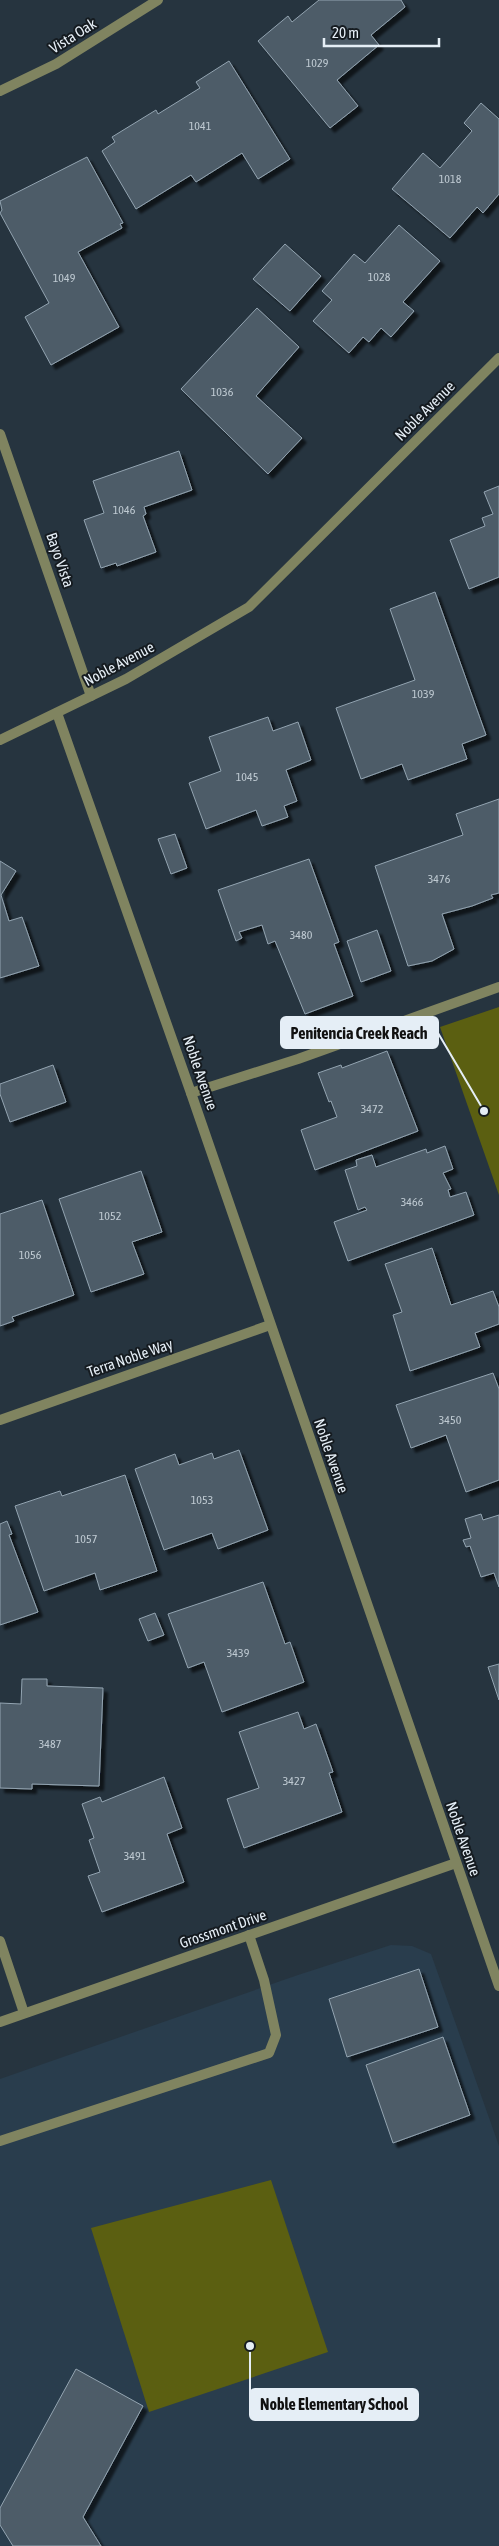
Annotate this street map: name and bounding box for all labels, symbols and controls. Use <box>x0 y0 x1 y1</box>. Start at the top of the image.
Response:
street label: Vista Oak <box>46 14 100 57</box>
scale bar <box>324 15 439 47</box>
text: 20 m <box>332 24 359 41</box>
house number: 1029 <box>306 56 329 70</box>
house number: 1041 <box>189 119 212 133</box>
house number: 1018 <box>439 172 462 186</box>
house number: 1028 <box>368 270 391 284</box>
house number: 1049 <box>53 271 76 285</box>
street label: Noble Avenue <box>391 377 458 444</box>
house number: 1036 <box>211 385 234 399</box>
house number: 1046 <box>113 503 136 517</box>
street label: Bayo Vista <box>43 530 78 589</box>
street label: Noble Avenue <box>81 638 157 689</box>
house number: 1039 <box>412 687 435 701</box>
house number: 1045 <box>236 770 258 784</box>
house number: 3476 <box>428 872 451 886</box>
house number: 3480 <box>290 928 313 942</box>
callout: Penitencia Creek Reach <box>281 1017 438 1048</box>
text: Penitencia Creek Reach <box>290 1024 428 1042</box>
street label: Noble Avenue <box>180 1034 221 1112</box>
house number: 3472 <box>361 1102 383 1116</box>
house number: 3466 <box>401 1195 424 1209</box>
house number: 1052 <box>99 1209 121 1223</box>
house number: 1056 <box>19 1248 42 1262</box>
street label: Terra Noble Way <box>85 1335 175 1380</box>
house number: 3450 <box>439 1413 462 1427</box>
street label: Noble Avenue <box>311 1417 352 1495</box>
house number: 1053 <box>191 1493 213 1507</box>
house number: 1057 <box>75 1532 98 1546</box>
house number: 3439 <box>227 1646 250 1660</box>
house number: 3487 <box>39 1737 62 1751</box>
house number: 3427 <box>283 1774 306 1788</box>
street label: Noble Avenue <box>443 1800 484 1878</box>
house number: 3491 <box>124 1849 147 1863</box>
street label: Grossmont Drive <box>177 1906 269 1951</box>
callout: Noble Elementary School <box>250 2389 418 2420</box>
text: Noble Elementary School <box>260 2395 409 2413</box>

